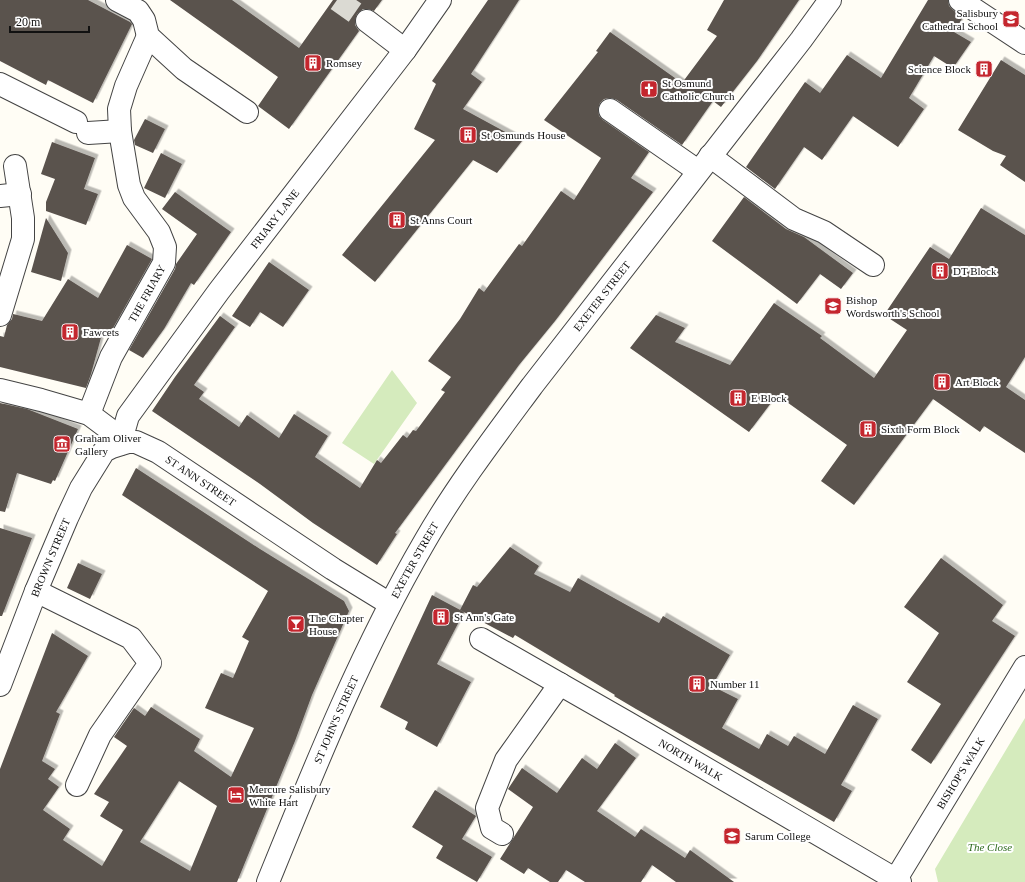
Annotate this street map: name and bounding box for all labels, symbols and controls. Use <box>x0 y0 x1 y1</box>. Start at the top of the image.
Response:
place label: Salisbury Cathedral School <box>922 7 998 32</box>
scale bar <box>10 8 89 34</box>
school or university icon: Salisbury Cathedral School <box>1001 9 1021 29</box>
text: 20 m <box>16 15 41 29</box>
building icon: Romsey <box>303 53 323 73</box>
place label: Romsey <box>326 57 363 69</box>
building icon: Science Block <box>974 59 994 79</box>
place label: Science Block <box>908 63 971 75</box>
place label: St Osmund Catholic Church <box>662 77 735 102</box>
church icon: St Osmund Catholic Church <box>639 79 659 99</box>
building icon: St Osmunds House <box>458 125 478 145</box>
place label: St Osmunds House <box>481 129 565 141</box>
street label: FRIARY LANE <box>248 187 302 251</box>
building icon: St Anns Court <box>387 210 407 230</box>
place label: St Anns Court <box>410 214 472 226</box>
street label: EXETER STREET <box>571 259 633 334</box>
building icon: DT Block <box>930 261 950 281</box>
street label: THE FRIARY <box>126 263 168 324</box>
place label: DT Block <box>953 265 997 277</box>
place label: Bishop Wordsworth's School <box>846 294 940 319</box>
school or university icon: Bishop Wordsworth's School <box>823 296 843 316</box>
building icon: Fawcets <box>60 322 80 342</box>
place label: Fawcets <box>83 326 119 338</box>
building icon: Art Block <box>932 372 952 392</box>
place label: Art Block <box>955 376 999 388</box>
building icon: E Block <box>728 388 748 408</box>
place label: E Block <box>751 392 787 404</box>
building icon: Sixth Form Block <box>858 419 878 439</box>
place label: Sixth Form Block <box>881 423 960 435</box>
place label: Graham Oliver Gallery <box>75 432 142 457</box>
museum icon: Graham Oliver Gallery <box>52 434 72 454</box>
street label: ST ANN STREET <box>163 453 238 508</box>
street label: BROWN STREET <box>28 516 72 598</box>
street label: EXETER STREET <box>389 520 441 600</box>
building icon: St Ann's Gate <box>431 607 451 627</box>
place label: St Ann's Gate <box>454 611 514 623</box>
place label: The Chapter House <box>309 612 364 637</box>
bar icon: The Chapter House <box>286 614 306 634</box>
street label: ST JOHN'S STREET <box>311 674 361 765</box>
building icon: Number 11 <box>687 674 707 694</box>
place label: Number 11 <box>710 678 759 690</box>
street label: BISHOP'S WALK <box>934 735 987 811</box>
street label: NORTH WALK <box>657 736 725 783</box>
place label: Mercure Salisbury White Hart <box>249 783 331 808</box>
hotel icon: Mercure Salisbury White Hart <box>226 785 246 805</box>
school or university icon: Sarum College <box>722 826 742 846</box>
place label: Sarum College <box>745 830 811 842</box>
park label: The Close <box>968 841 1012 853</box>

